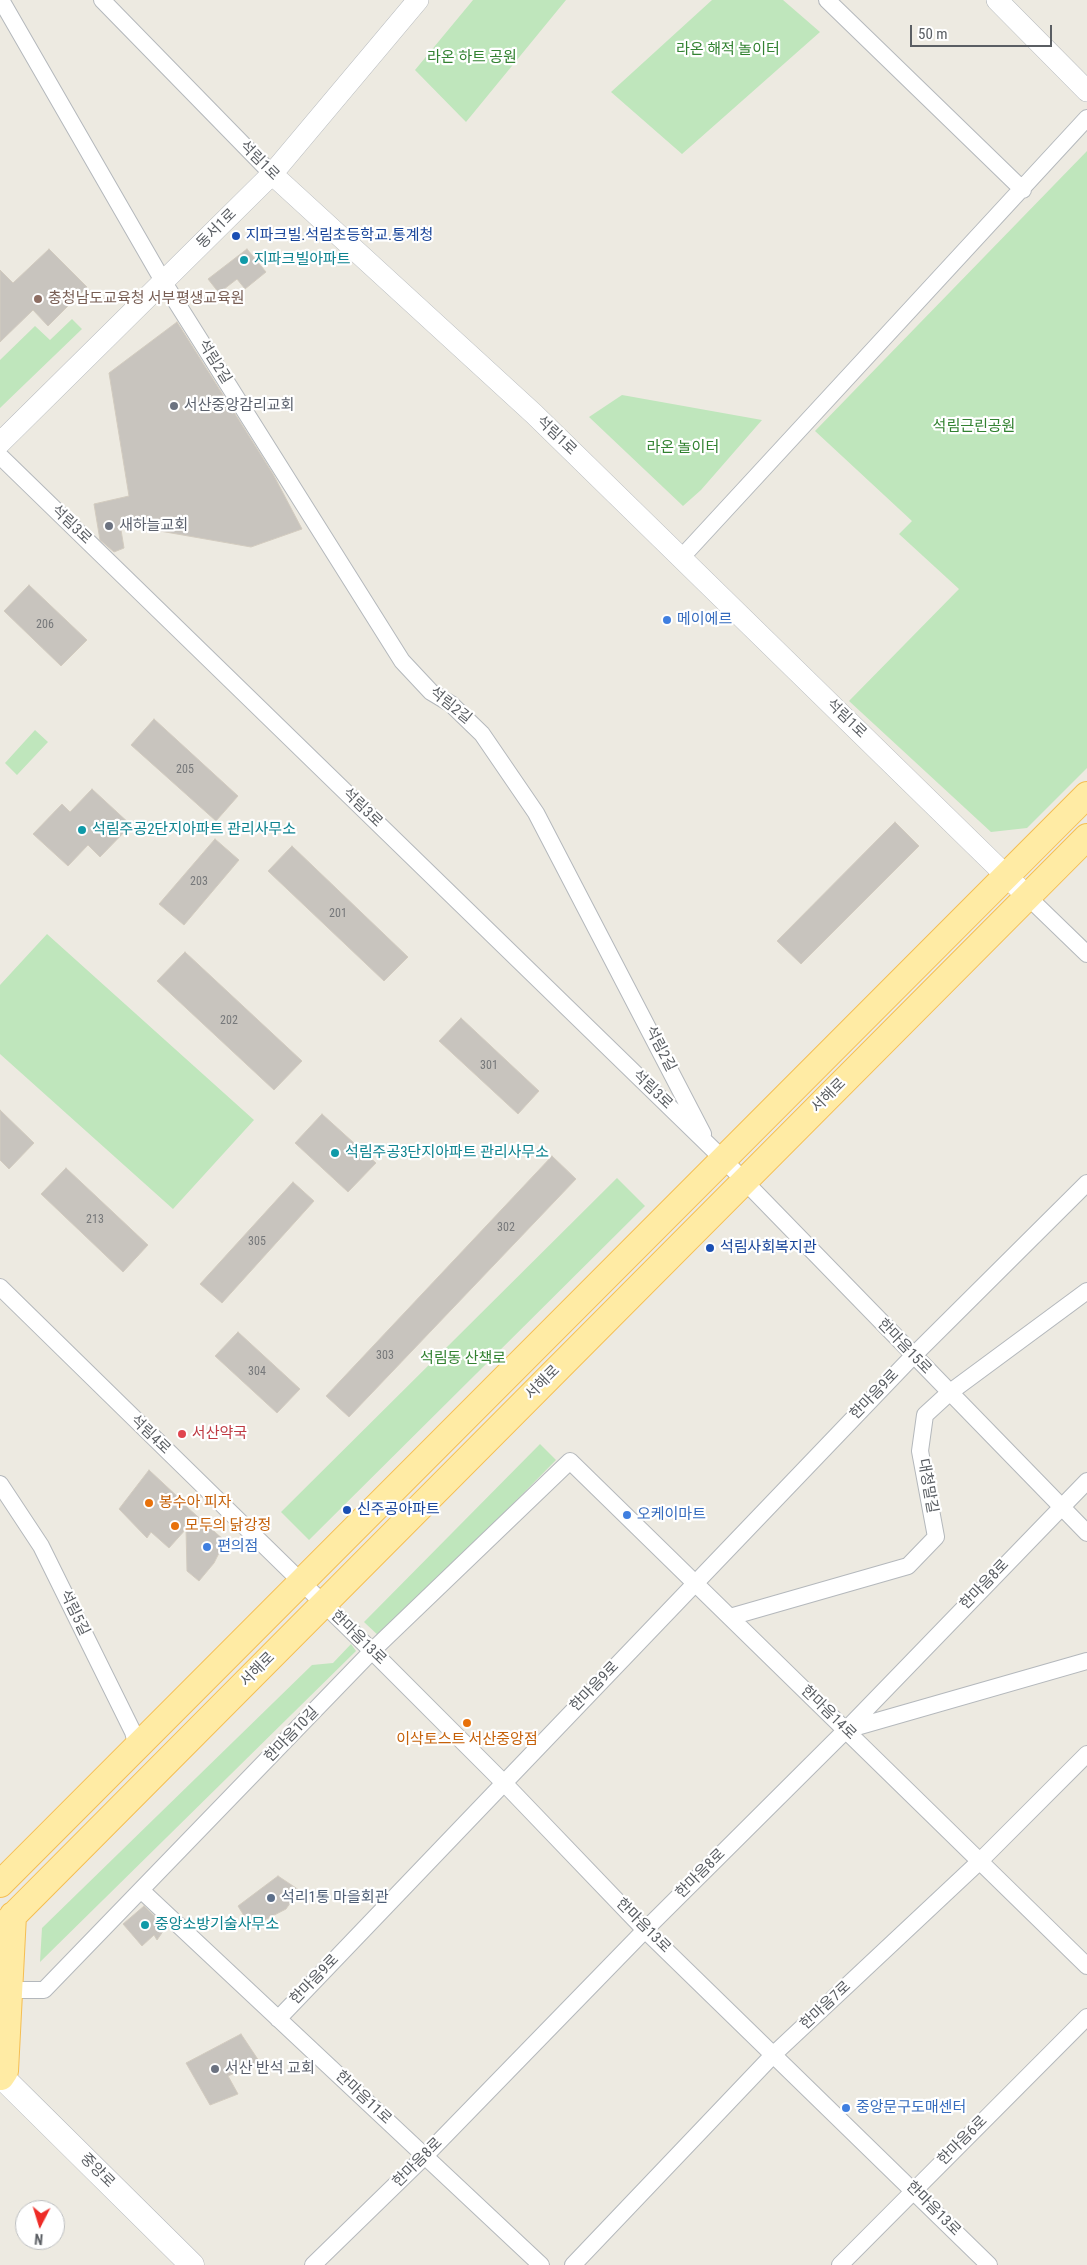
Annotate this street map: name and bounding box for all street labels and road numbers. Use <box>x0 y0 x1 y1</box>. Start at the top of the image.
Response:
street label: 석림1로 <box>235 137 283 185</box>
street label: 동서1로 <box>193 205 241 253</box>
street label: 석림2길 <box>193 337 235 387</box>
street label: 석림1로 <box>532 413 580 459</box>
street label: 석림3로 <box>47 502 95 548</box>
street label: 석림2길 <box>425 684 475 728</box>
street label: 석림1로 <box>822 696 870 742</box>
street label: 석림3로 <box>338 785 386 831</box>
street label: 석림2길 <box>641 1023 679 1075</box>
street label: 석림3로 <box>628 1067 676 1113</box>
street label: 서해로 <box>808 1075 850 1117</box>
street label: 한마음15로 <box>873 1316 935 1378</box>
street label: 서해로 <box>522 1362 564 1404</box>
street label: 한마음9로 <box>847 1366 903 1424</box>
street label: 석림4로 <box>126 1412 174 1458</box>
street label: 대청말길 <box>913 1457 941 1515</box>
street label: 한마음8로 <box>957 1556 1013 1614</box>
street label: 석림5길 <box>55 1587 93 1639</box>
street label: 한마음13로 <box>327 1607 389 1669</box>
street label: 서해로 <box>237 1649 279 1691</box>
street label: 한마음9로 <box>567 1658 623 1716</box>
street label: 한마음14로 <box>797 1682 859 1744</box>
street label: 한마음10길 <box>261 1704 323 1766</box>
street label: 한마음8로 <box>673 1846 729 1902</box>
street label: 한마음13로 <box>612 1895 674 1957</box>
street label: 한마음9로 <box>287 1951 343 2009</box>
street label: 한마음7로 <box>797 1978 855 2034</box>
street label: 한마음11로 <box>331 2068 395 2128</box>
street label: 한마음6로 <box>935 2113 991 2169</box>
street label: 한마음8로 <box>390 2135 446 2191</box>
street label: 중앙로 <box>76 2150 118 2192</box>
street label: 한마음13로 <box>902 2178 964 2240</box>

